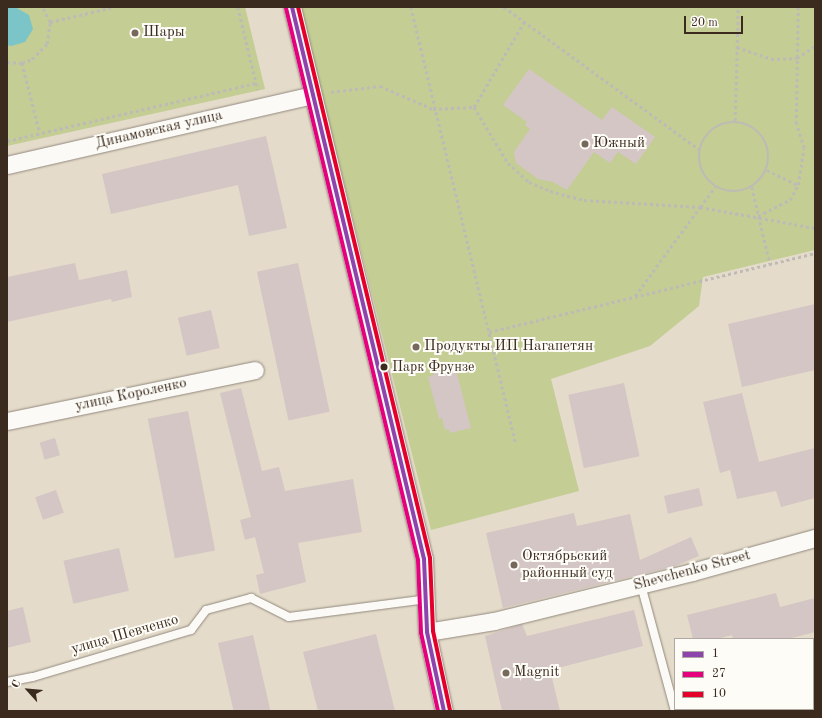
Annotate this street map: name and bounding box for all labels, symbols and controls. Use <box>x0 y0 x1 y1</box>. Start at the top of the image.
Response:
scale bar <box>686 8 745 34</box>
text: 20 m <box>691 17 718 29</box>
place label: Шары <box>143 24 185 42</box>
marker: Шары <box>130 28 140 38</box>
street label: Динамовская улица <box>94 107 224 153</box>
place label: Южный <box>593 135 645 153</box>
marker: Южный <box>580 139 590 149</box>
place label: Продукты ИП Нагапетян <box>424 338 593 356</box>
marker: Продукты ИП Нагапетян <box>411 342 421 352</box>
place label: Парк Фрунзе <box>392 359 474 375</box>
marker: Парк Фрунзе <box>379 362 389 372</box>
street label: улица Короленко <box>73 374 189 416</box>
place label: Октябрьский районный суд <box>522 547 612 582</box>
street label: Shevchenko Street <box>631 547 753 595</box>
marker: Октябрьский районный суд <box>509 560 519 570</box>
street label: улица Шевченко <box>69 611 181 659</box>
legend <box>674 638 814 710</box>
text: 1 <box>712 648 719 660</box>
place label: Magnit <box>514 664 559 682</box>
marker: Magnit <box>501 668 511 678</box>
text: 27 <box>712 668 726 680</box>
north arrow <box>8 670 48 710</box>
text: С <box>10 679 23 690</box>
text: 10 <box>712 688 726 700</box>

